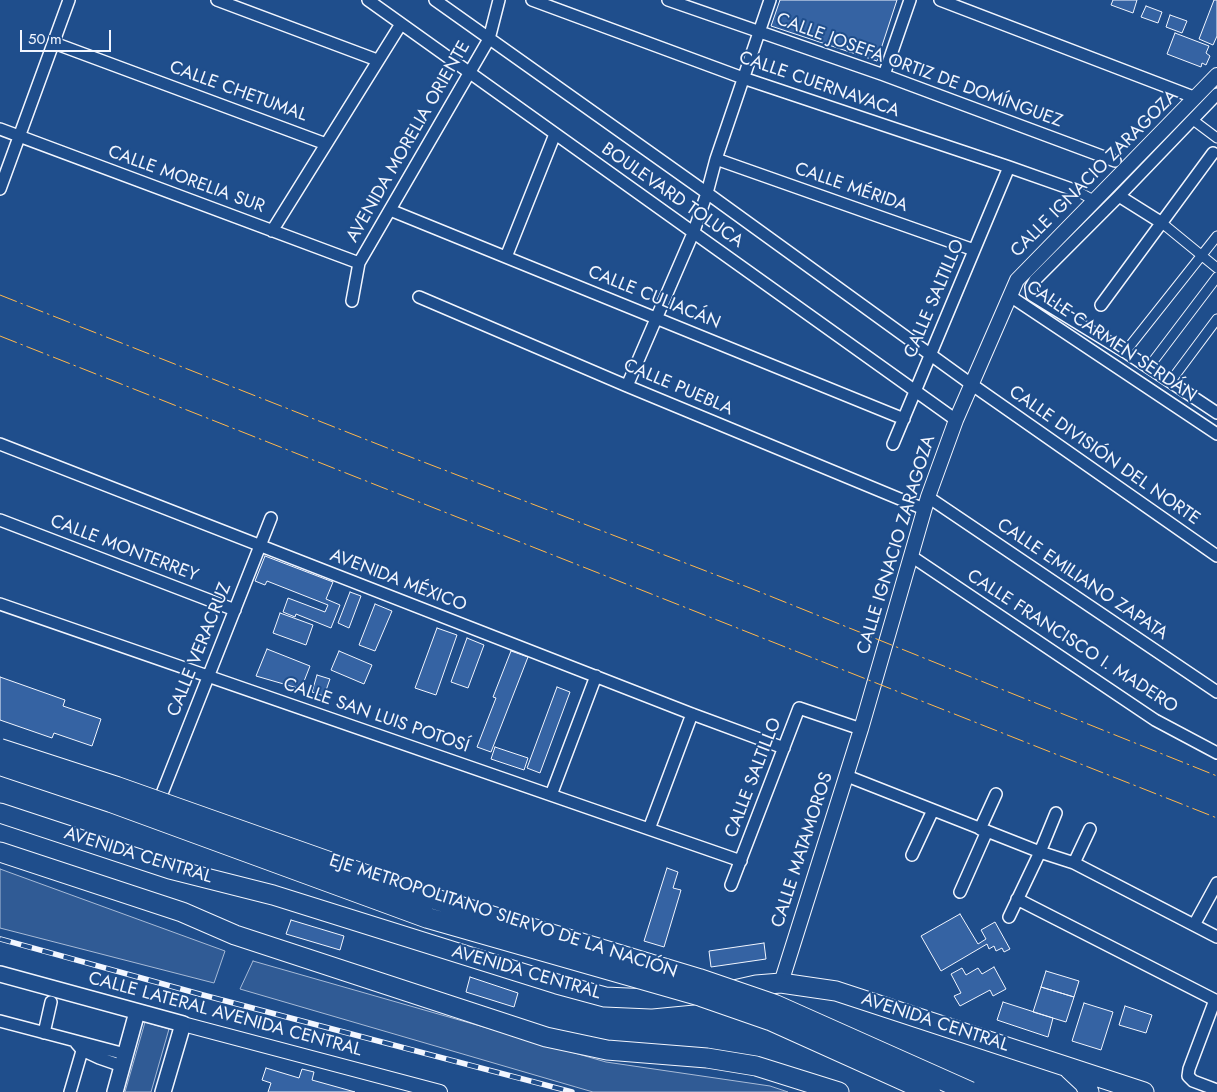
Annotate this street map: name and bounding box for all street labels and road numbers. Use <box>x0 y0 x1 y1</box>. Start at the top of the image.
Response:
street label: CALLE JOSEFA ORTIZ DE DOMÍNGUEZ <box>773 9 1065 133</box>
street label: AVENIDA MORELIA ORIENTE <box>342 38 476 246</box>
street label: CALLE CUERNAVACA <box>736 47 902 123</box>
street label: CALLE CHETUMAL <box>166 57 310 127</box>
street label: CALLE IGNACIO ZARAGOZA <box>1007 86 1183 262</box>
street label: BOULEVARD TOLUCA <box>597 139 747 253</box>
street label: CALLE MORELIA SUR <box>105 142 267 218</box>
street label: CALLE MÉRIDA <box>792 159 910 217</box>
street label: CALLE SALTILLO <box>900 236 970 362</box>
street label: CALLE CULIACÁN <box>585 262 723 334</box>
street label: CALLE CARMEN SERDÁN <box>1022 277 1200 407</box>
street label: CALLE PUEBLA <box>620 355 736 421</box>
street label: CALLE DIVISIÓN DEL NORTE <box>1004 382 1204 530</box>
street label: CALLE IGNACIO ZARAGOZA <box>853 433 941 657</box>
street label: CALLE MONTERREY <box>47 511 201 587</box>
street label: CALLE EMILIANO ZAPATA <box>992 515 1172 645</box>
street label: AVENIDA MÉXICO <box>327 545 469 617</box>
street label: CALLE FRANCISCO I. MADERO <box>963 566 1181 718</box>
street label: CALLE VERACRUZ <box>163 580 237 720</box>
street label: CALLE SAN LUIS POTOSÍ <box>280 674 472 758</box>
street label: CALLE SALTILLO <box>721 715 787 841</box>
street label: CALLE MATAMOROS <box>768 770 838 930</box>
street label: AVENIDA CENTRAL <box>61 823 215 889</box>
street label: EJE METROPOLITANO SIERVO DE LA NACIÓN <box>326 850 680 984</box>
street label: AVENIDA CENTRAL <box>449 941 603 1005</box>
street label: CALLE LATERAL AVENIDA CENTRAL <box>86 968 364 1062</box>
street label: AVENIDA CENTRAL <box>859 989 1011 1057</box>

